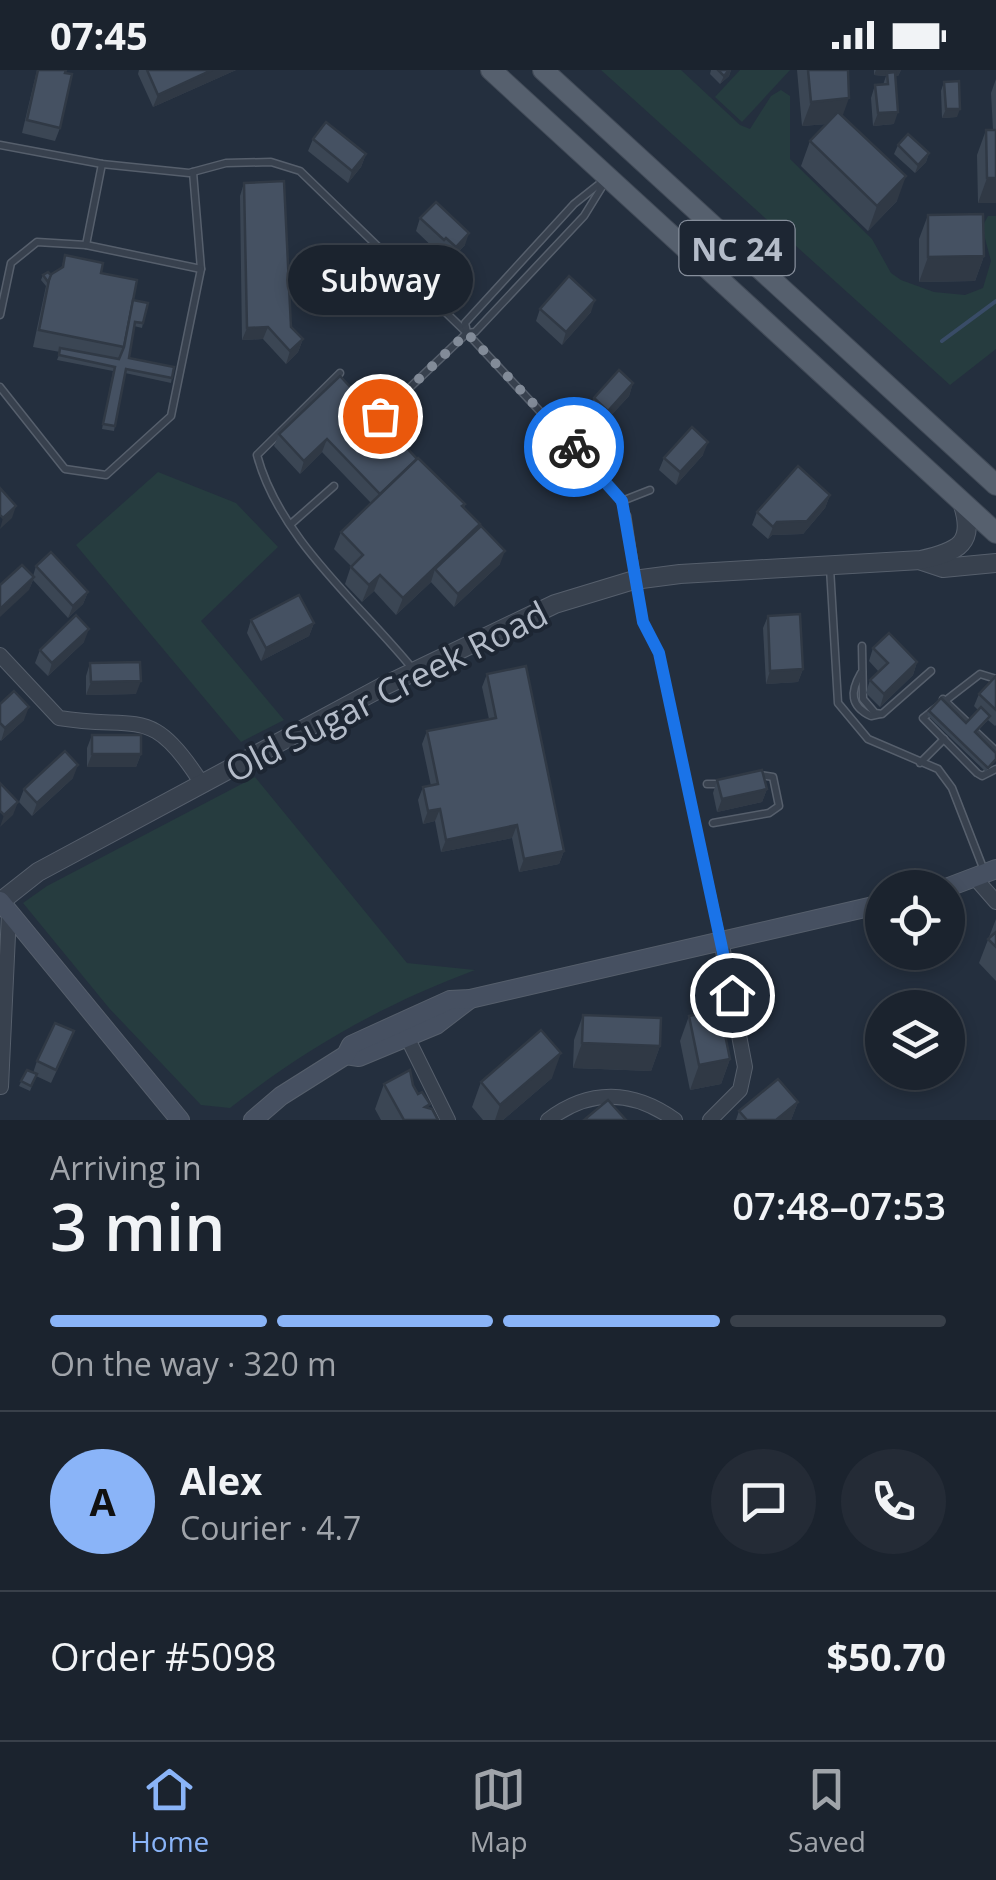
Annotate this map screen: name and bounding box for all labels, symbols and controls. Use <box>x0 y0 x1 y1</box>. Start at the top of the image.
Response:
text: 07:45 <box>50 9 148 61</box>
road number: NC 24 <box>680 221 794 275</box>
callout: Subway <box>288 246 472 316</box>
text: Subway <box>321 258 440 301</box>
pin <box>338 374 423 459</box>
icon: bag <box>353 389 408 444</box>
courier <box>524 397 624 497</box>
icon: bike <box>547 420 602 475</box>
street label: Old Sugar Creek Road <box>217 589 555 793</box>
map controls <box>865 870 965 1090</box>
button: locate <box>865 870 965 970</box>
pin <box>690 953 775 1038</box>
icon: home <box>705 968 760 1023</box>
button: layers <box>865 990 965 1090</box>
text: Arriving in <box>50 1146 202 1189</box>
text: 07:48–07:53 <box>732 1179 946 1231</box>
text: 3 min <box>50 1182 225 1270</box>
text: On the way · 320 m <box>50 1342 337 1385</box>
button: chat <box>711 1449 816 1554</box>
button: phone <box>841 1449 946 1554</box>
text: Alex <box>180 1454 262 1506</box>
text: A <box>89 1475 116 1527</box>
text: Courier · 4.7 <box>180 1506 361 1549</box>
text: Order #5098 <box>50 1630 277 1682</box>
text: $50.70 <box>827 1630 946 1682</box>
tab: Home <box>130 1762 209 1860</box>
tab: Map <box>470 1762 528 1860</box>
tab: Saved <box>788 1762 866 1860</box>

